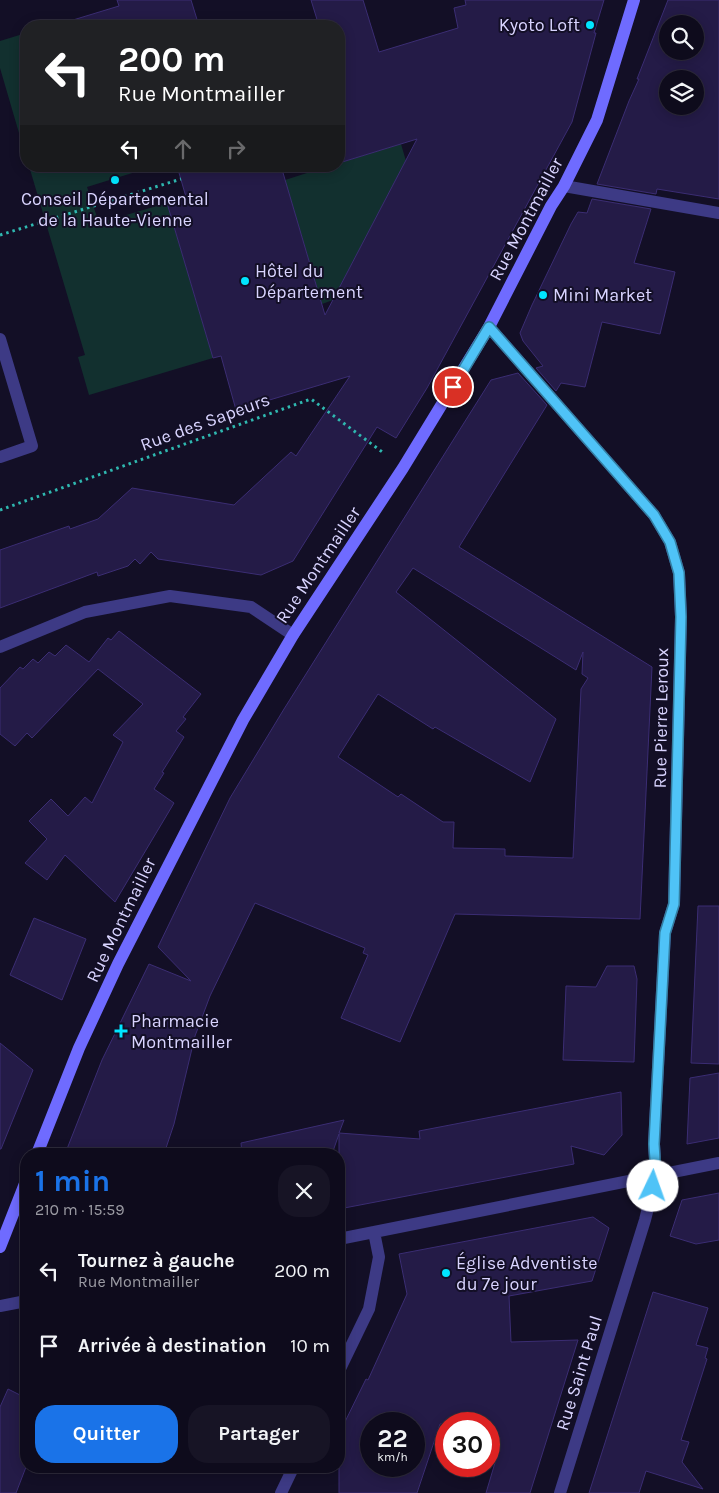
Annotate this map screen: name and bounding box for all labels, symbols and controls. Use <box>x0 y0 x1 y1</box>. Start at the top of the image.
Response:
place label: Kyoto Loft <box>499 14 580 36</box>
map controls <box>659 15 704 115</box>
button: search <box>659 15 704 60</box>
marker: Kyoto Loft <box>584 19 596 31</box>
text: 200 m <box>118 39 226 80</box>
icon: left <box>35 40 100 105</box>
button: layers <box>659 70 704 115</box>
text: Rue Montmailler <box>118 81 284 107</box>
icon: left <box>116 135 144 163</box>
icon: ahead <box>169 135 197 163</box>
icon: right <box>222 135 250 163</box>
street label: Rue Montmailler <box>484 153 568 284</box>
marker: Conseil Départemental de la Haute-Vienne <box>109 174 121 186</box>
place label: Conseil Départemental de la Haute-Vienne <box>21 188 209 231</box>
place label: Hôtel du Département <box>255 260 363 303</box>
marker: Hôtel du Département <box>239 275 251 287</box>
place label: Mini Market <box>553 284 652 306</box>
marker: Mini Market <box>537 289 549 301</box>
pin <box>432 366 474 408</box>
icon: arrive <box>439 373 467 401</box>
street label: Rue des Sapeurs <box>137 388 273 456</box>
street label: Rue Montmailler <box>271 502 365 628</box>
street label: Rue Pierre Leroux <box>649 647 673 789</box>
street label: Rue Montmailler <box>81 854 161 986</box>
place label: Pharmacie Montmailler <box>131 1010 232 1053</box>
marker: Pharmacie Montmailler <box>115 1025 127 1037</box>
position arrow <box>626 1159 678 1211</box>
text: 1 min <box>35 1163 110 1199</box>
button: close <box>278 1165 330 1217</box>
text: 210 m · 15:59 <box>35 1200 125 1219</box>
text: Tournez à gauche <box>78 1250 235 1272</box>
place label: Église Adventiste du 7e jour <box>456 1251 597 1295</box>
icon: left <box>35 1257 63 1285</box>
text: 200 m <box>274 1260 330 1282</box>
marker: Église Adventiste du 7e jour <box>440 1267 452 1279</box>
text: Rue Montmailler <box>78 1272 199 1291</box>
street label: Rue Saint Paul <box>551 1313 607 1433</box>
icon: arrive <box>35 1332 63 1360</box>
text: Arrivée à destination <box>78 1335 267 1357</box>
text: 10 m <box>290 1335 330 1357</box>
button: Quitter <box>35 1405 178 1463</box>
button: Partager <box>188 1405 330 1463</box>
speed limit sign: 30 <box>435 1412 500 1477</box>
text: 22 <box>377 1424 408 1453</box>
text: km/h <box>377 1450 408 1464</box>

